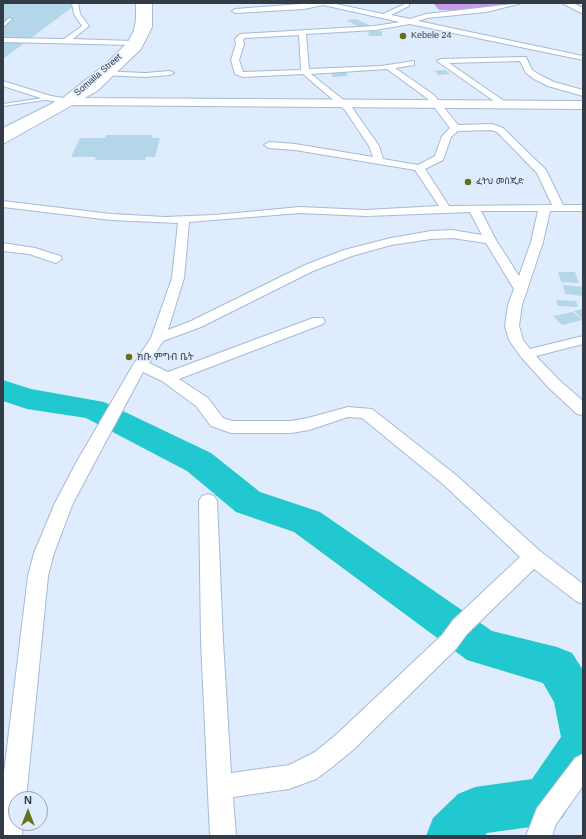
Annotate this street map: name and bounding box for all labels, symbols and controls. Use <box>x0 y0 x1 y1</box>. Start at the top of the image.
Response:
marker: Kebele 24 <box>398 31 408 41</box>
place label: Kebele 24 <box>411 31 452 41</box>
street label: Somalia Street <box>72 52 124 98</box>
marker: ፈትህ መስጂድ <box>463 177 473 187</box>
place label: ፈትህ መስጂድ <box>476 177 524 187</box>
place label: ክቡ ምግብ ቤት <box>137 351 194 363</box>
marker: ክቡ ምግብ ቤት <box>124 352 134 362</box>
north arrow <box>8 791 48 831</box>
text: N <box>24 794 32 806</box>

